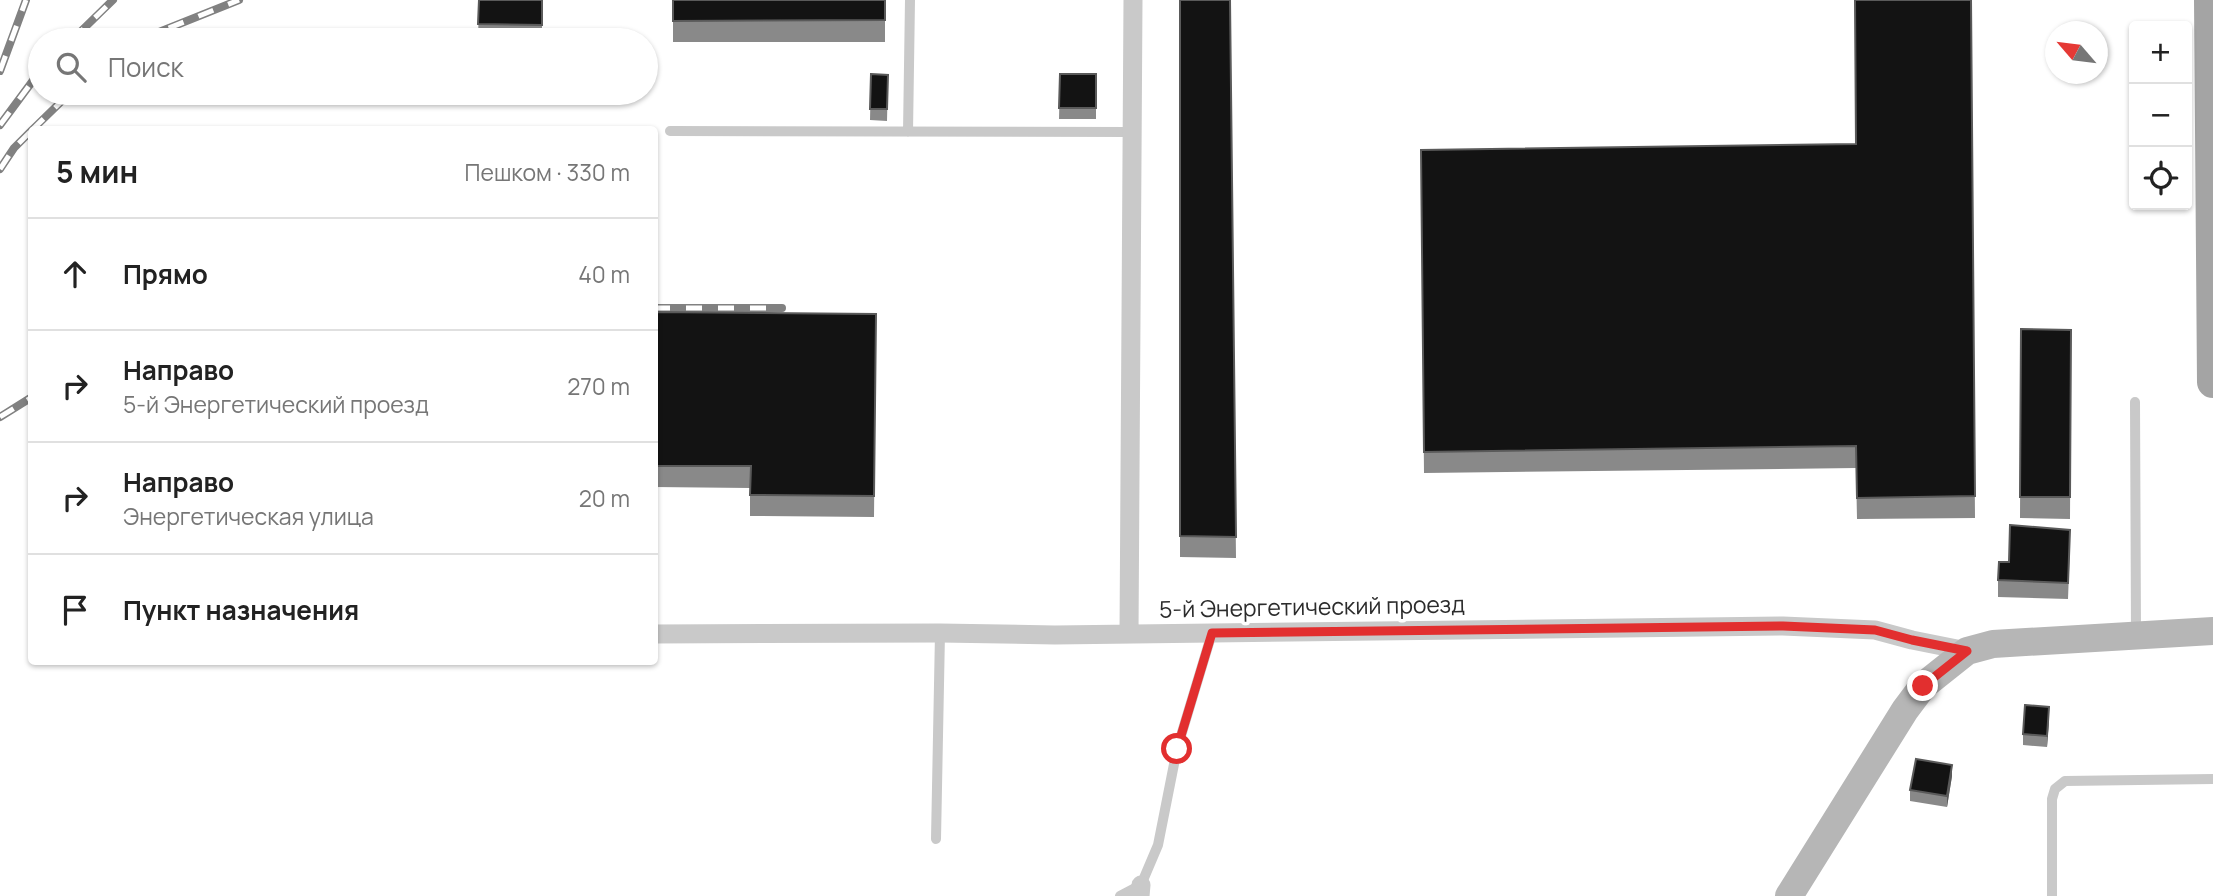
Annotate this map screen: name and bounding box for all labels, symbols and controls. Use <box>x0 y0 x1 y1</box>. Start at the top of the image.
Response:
north arrow <box>2045 21 2108 84</box>
map controls <box>2129 21 2192 210</box>
button: + <box>2129 21 2192 84</box>
search box <box>28 28 658 105</box>
icon: search <box>52 48 90 86</box>
text: Поиск <box>108 49 183 85</box>
button: − <box>2129 84 2192 147</box>
button: locate <box>2129 147 2192 210</box>
text: 5 мин <box>56 151 138 192</box>
text: Пешком · 330 m <box>465 156 630 188</box>
icon: ahead <box>56 255 94 293</box>
text: Прямо <box>123 256 208 292</box>
text: 40 m <box>578 258 630 290</box>
text: Направо <box>123 352 234 388</box>
icon: right <box>56 367 94 405</box>
text: 270 m <box>567 370 630 402</box>
text: 5-й Энергетический проезд <box>123 388 429 420</box>
text: Направо <box>123 464 234 500</box>
icon: right <box>56 479 94 517</box>
text: 20 m <box>579 482 630 514</box>
text: Энергетическая улица <box>123 500 374 532</box>
street label: 5-й Энергетический проезд <box>1159 587 1465 625</box>
icon: arrive <box>56 591 94 629</box>
text: Пункт назначения <box>123 592 359 628</box>
route end <box>1907 670 1938 701</box>
route start <box>1161 733 1192 764</box>

